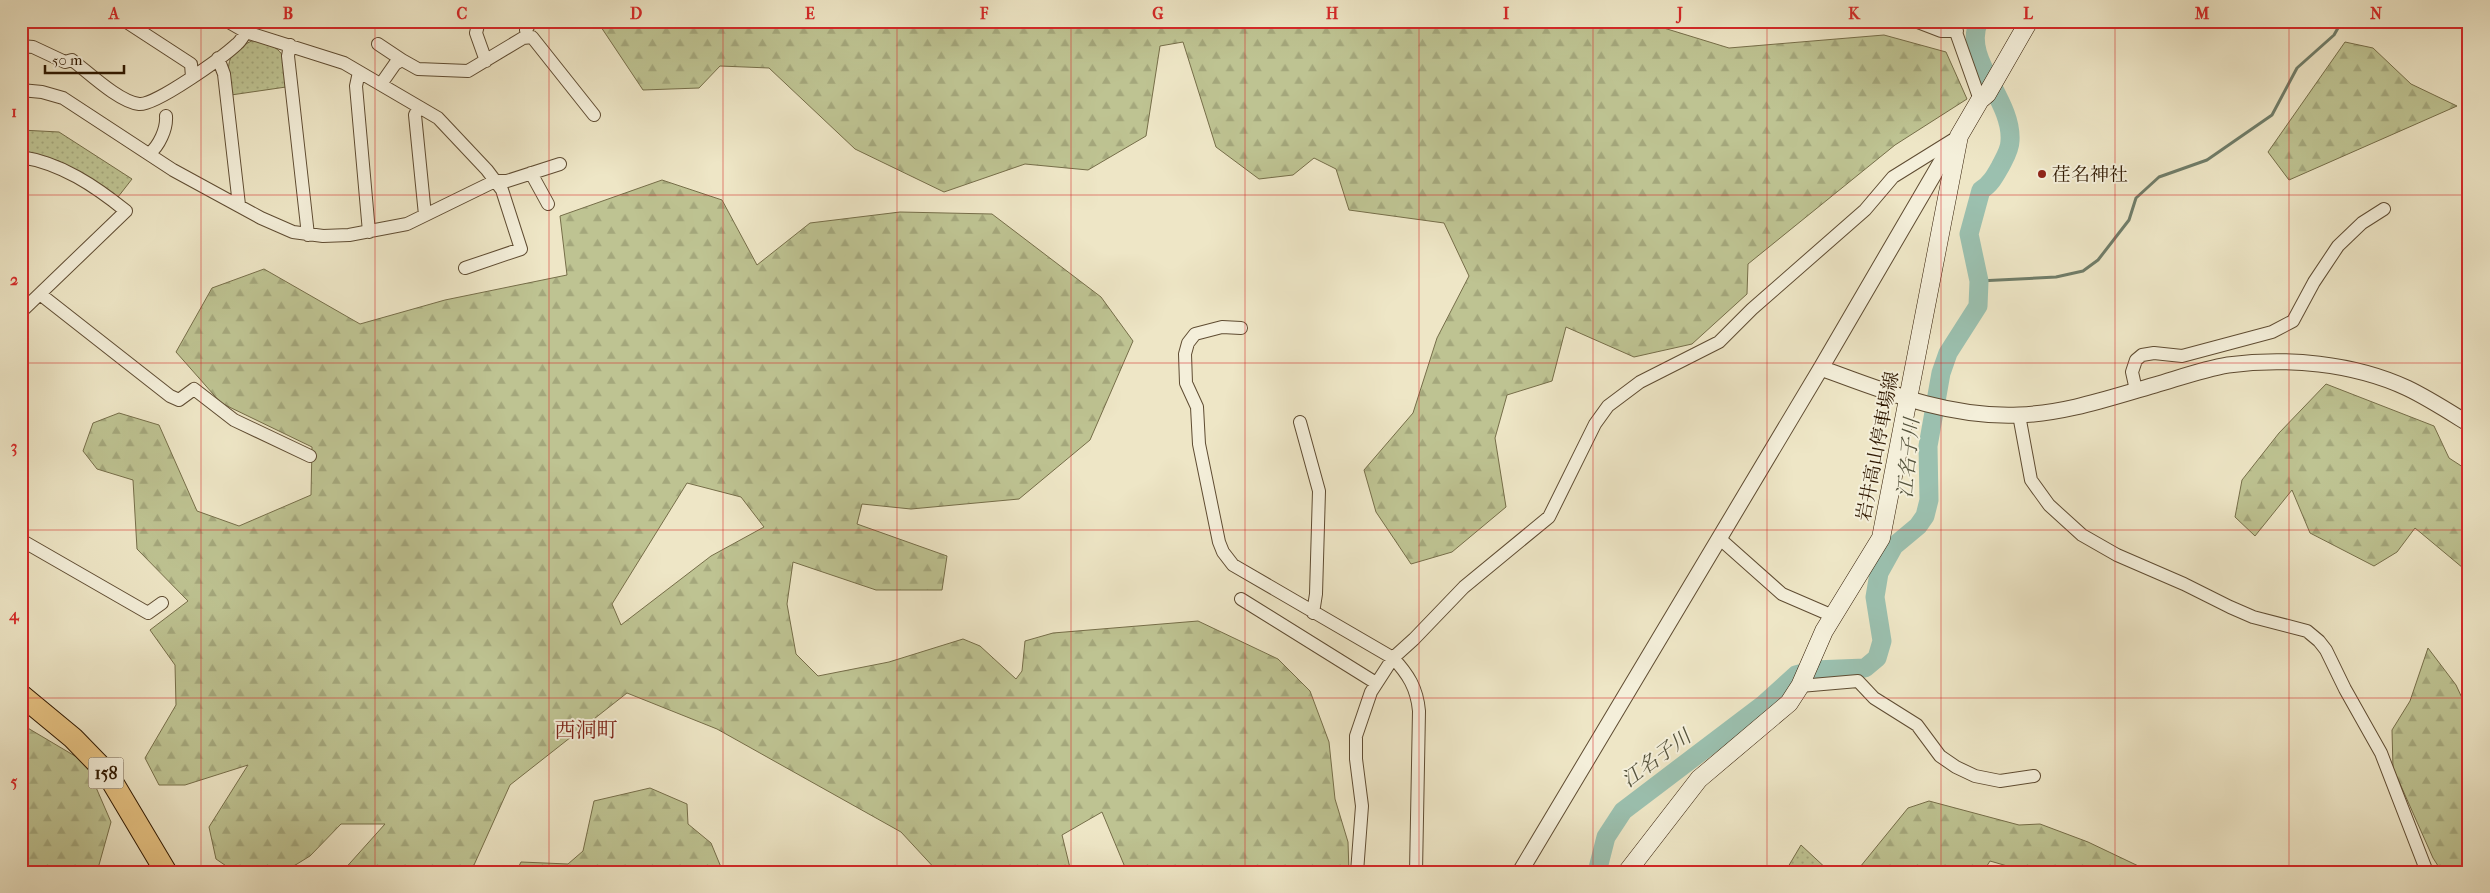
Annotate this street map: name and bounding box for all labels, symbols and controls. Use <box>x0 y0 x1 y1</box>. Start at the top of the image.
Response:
text: A <box>108 4 120 23</box>
text: B <box>283 4 293 23</box>
text: C <box>457 4 468 23</box>
text: D <box>630 4 642 23</box>
text: E <box>805 4 815 23</box>
text: F <box>979 4 989 23</box>
text: G <box>1152 4 1164 23</box>
text: H <box>1326 4 1339 23</box>
text: I <box>1503 4 1510 23</box>
text: J <box>1675 4 1683 24</box>
text: K <box>1848 4 1861 23</box>
text: L <box>2023 4 2033 23</box>
text: M <box>2194 4 2210 23</box>
text: N <box>2370 4 2383 23</box>
scale bar <box>45 42 124 74</box>
text: 50 m <box>52 51 83 69</box>
text: 1 <box>11 102 17 121</box>
place label: 荏名神社 <box>2052 164 2128 186</box>
marker: 荏名神社 <box>2036 168 2048 180</box>
text: 2 <box>10 270 18 289</box>
street label: 岩井高山停車場線 <box>1853 369 1903 523</box>
water label: 江名子川 <box>1894 415 1924 499</box>
text: 3 <box>11 437 17 457</box>
text: 4 <box>8 605 20 625</box>
district label: 西洞町 <box>555 718 618 742</box>
water label: 江名子川 <box>1617 724 1697 792</box>
road number: 158 <box>88 758 124 788</box>
text: 5 <box>11 772 18 791</box>

